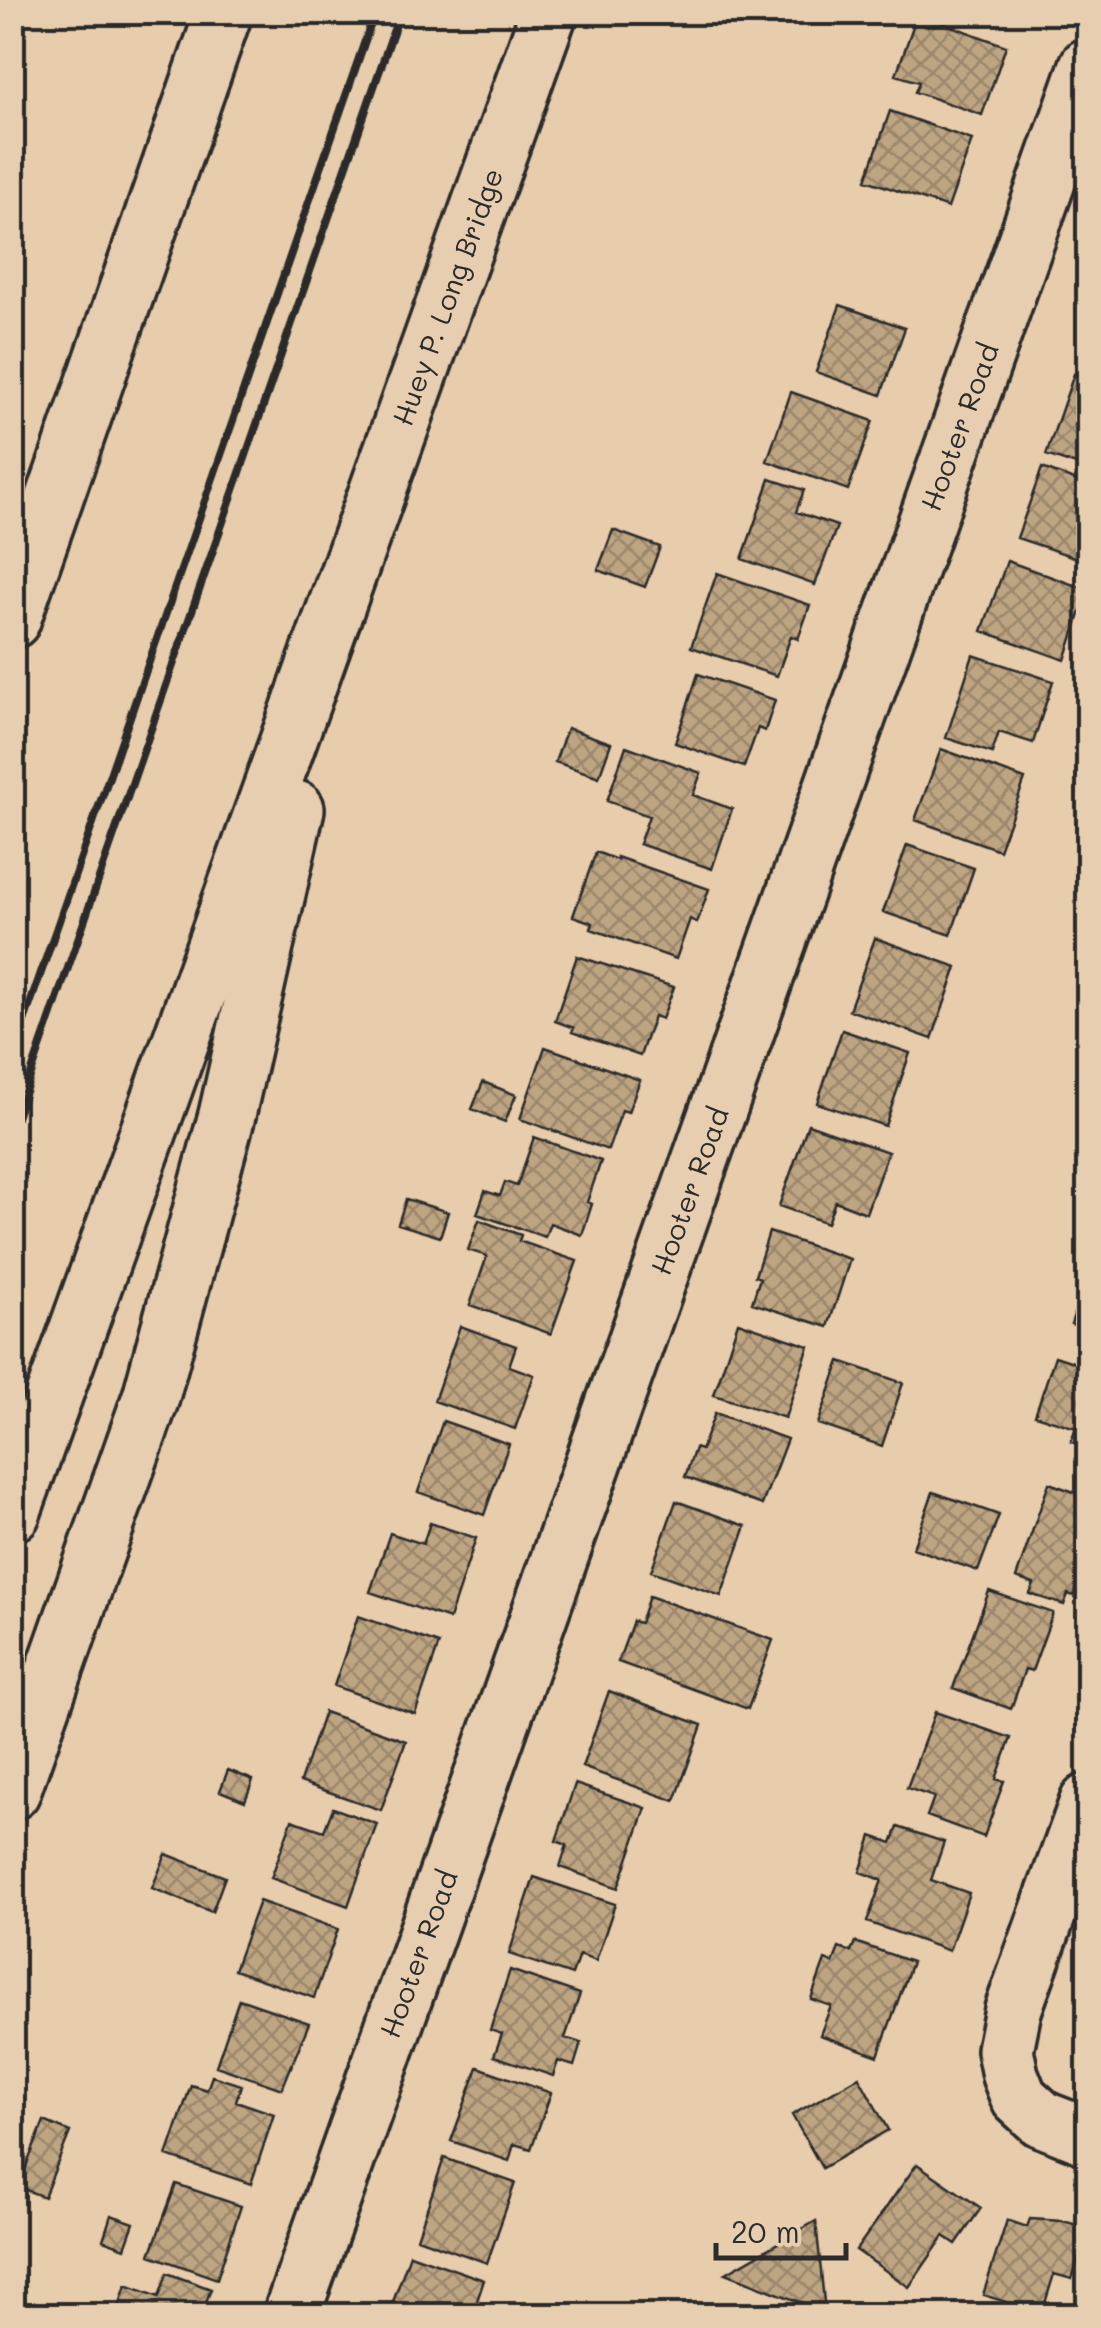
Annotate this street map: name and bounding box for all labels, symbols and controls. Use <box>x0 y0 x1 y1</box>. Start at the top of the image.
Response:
street label: Huey P. Long Bridge <box>384 163 510 430</box>
street label: Hooter Road <box>912 338 1006 515</box>
street label: Hooter Road <box>642 1102 736 1279</box>
street label: Hooter Road <box>371 1865 465 2042</box>
scale bar <box>716 2198 846 2260</box>
text: 20 m <box>731 2211 800 2251</box>

